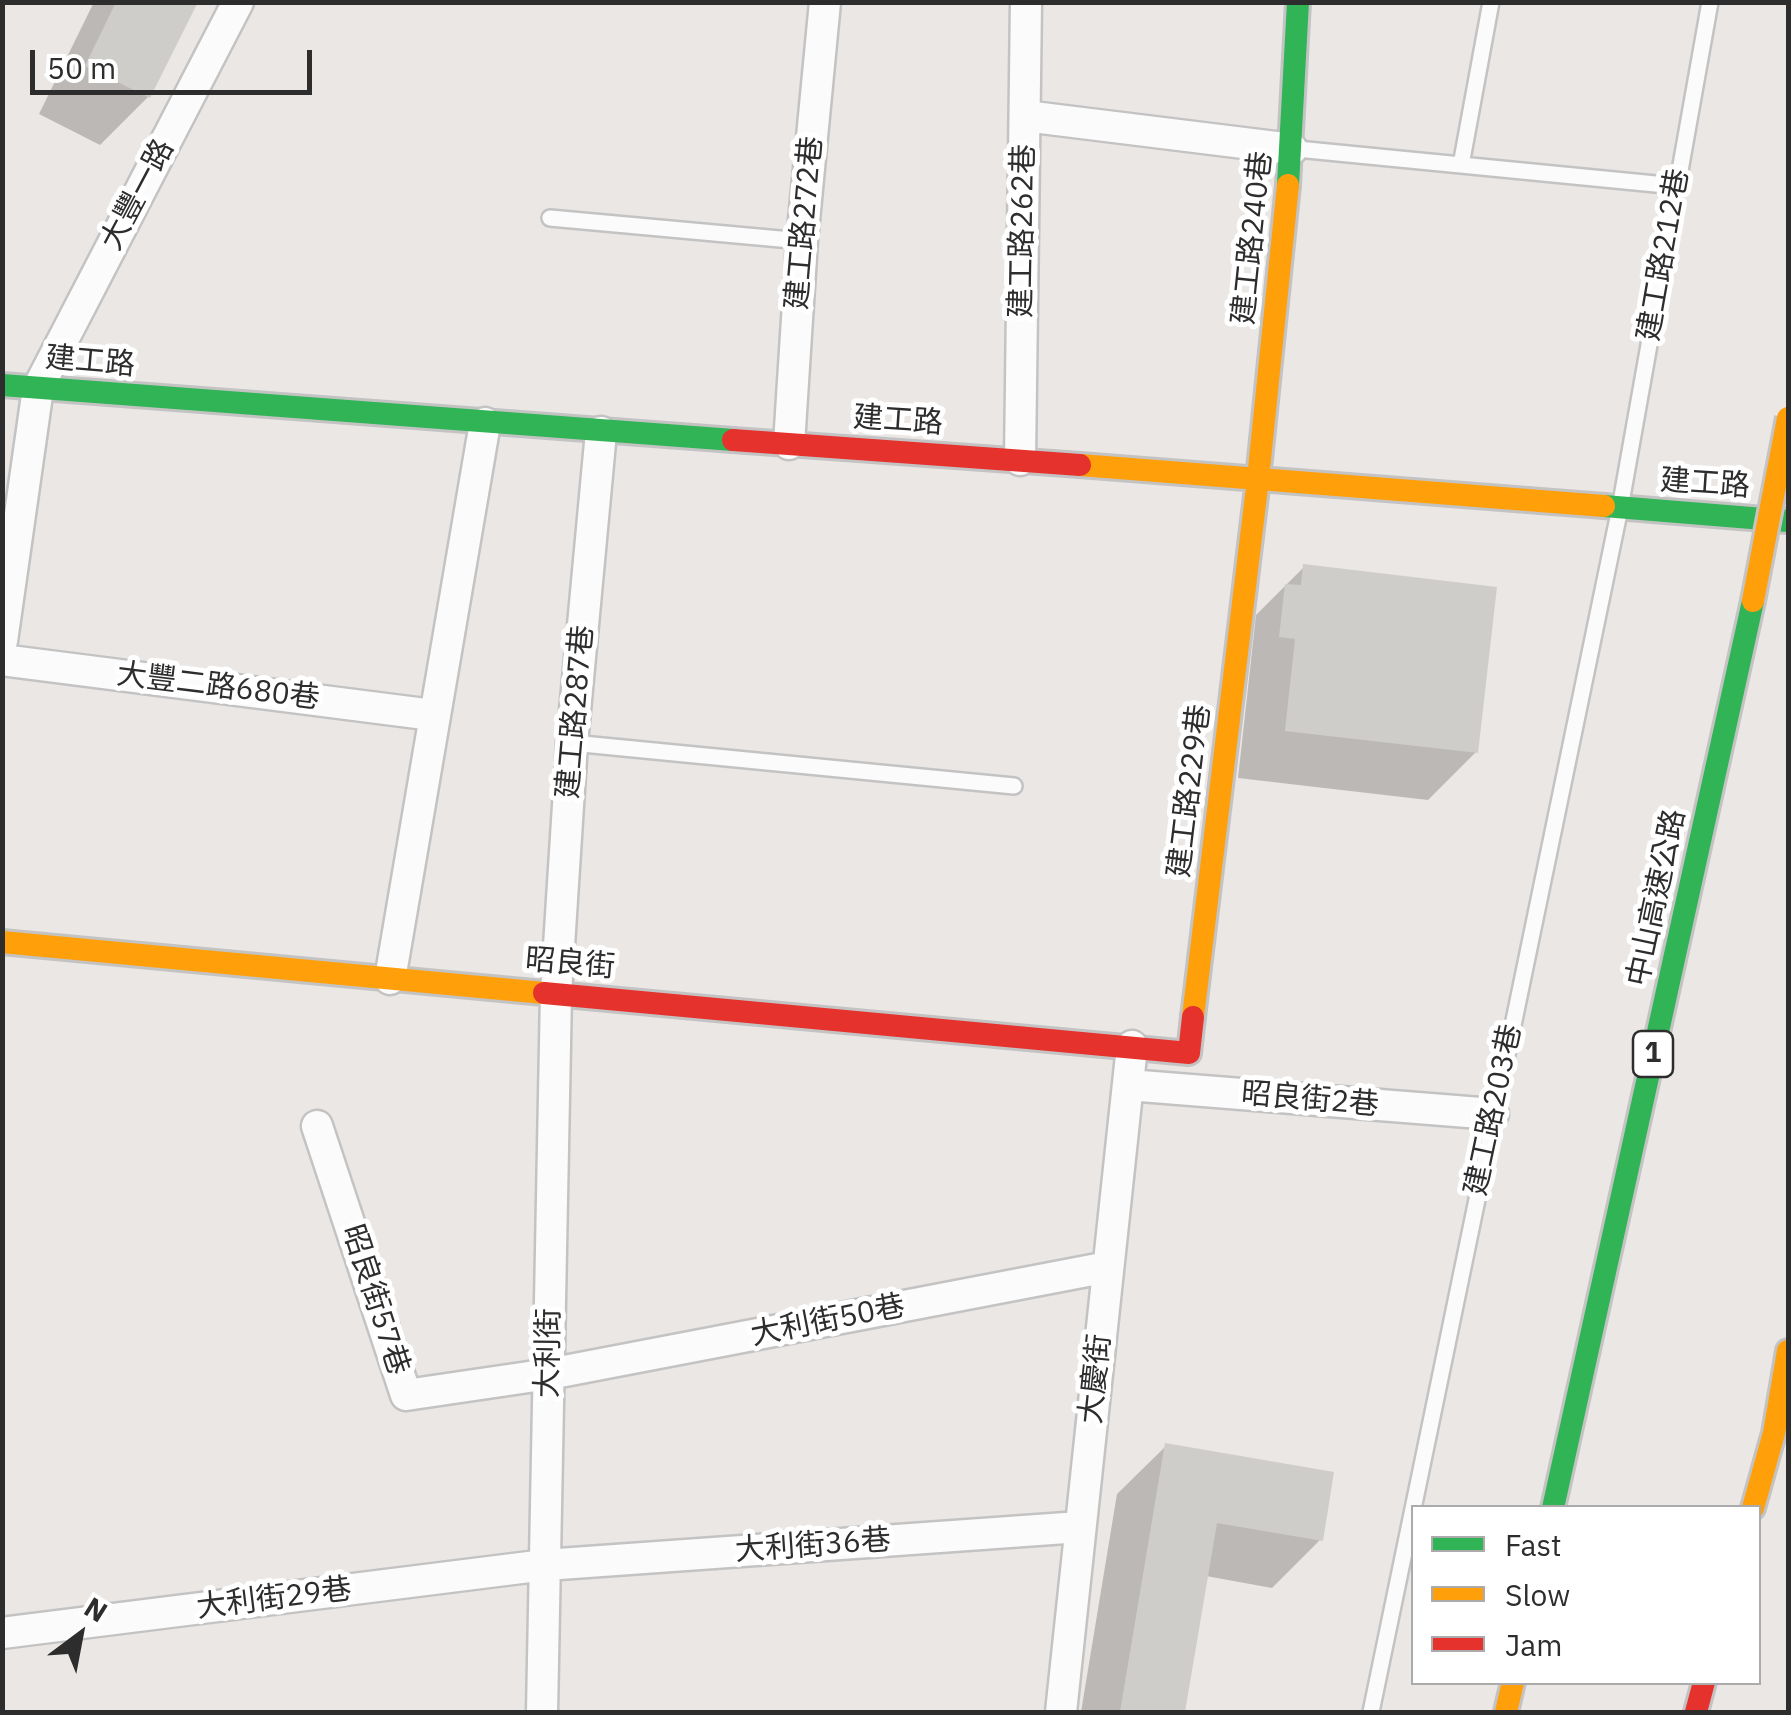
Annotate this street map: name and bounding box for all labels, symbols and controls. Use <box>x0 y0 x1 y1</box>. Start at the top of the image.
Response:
scale bar <box>35 30 318 92</box>
text: 50 m <box>47 48 116 87</box>
street label: 大豐一路 <box>94 134 182 256</box>
street label: 建工路272巷 <box>779 135 831 311</box>
street label: 建工路262巷 <box>1003 144 1043 318</box>
street label: 建工路240巷 <box>1226 150 1280 326</box>
street label: 建工路212巷 <box>1631 166 1697 344</box>
street label: 建工路 <box>44 340 136 384</box>
street label: 建工路 <box>852 400 944 442</box>
street label: 建工路 <box>1659 463 1751 505</box>
street label: 建工路287巷 <box>550 624 602 800</box>
street label: 大豐二路680巷 <box>115 657 321 717</box>
street label: 建工路229巷 <box>1162 702 1218 880</box>
street label: 中山高速公路 <box>1621 806 1693 990</box>
street label: 昭良街 <box>524 942 616 986</box>
street label: 建工路203巷 <box>1458 1021 1530 1199</box>
road number: 1 <box>1633 1031 1673 1077</box>
street label: 昭良街2巷 <box>1240 1076 1380 1124</box>
street label: 昭良街57巷 <box>334 1220 416 1380</box>
street label: 大利街50巷 <box>748 1288 908 1354</box>
street label: 大利街 <box>530 1308 568 1398</box>
street label: 大慶街 <box>1073 1332 1119 1426</box>
legend <box>1411 1505 1761 1685</box>
street label: 大利街36巷 <box>734 1523 892 1569</box>
text: Fast <box>1505 1525 1562 1564</box>
street label: 大利街29巷 <box>194 1572 354 1626</box>
text: Slow <box>1505 1575 1570 1614</box>
north arrow <box>30 1585 130 1685</box>
text: N <box>78 1588 115 1630</box>
text: Jam <box>1505 1625 1563 1664</box>

